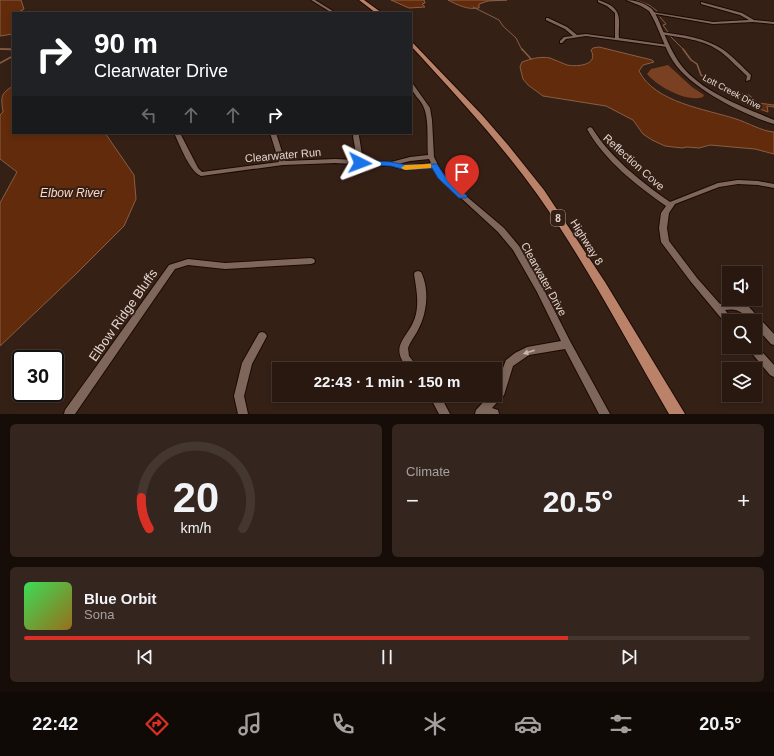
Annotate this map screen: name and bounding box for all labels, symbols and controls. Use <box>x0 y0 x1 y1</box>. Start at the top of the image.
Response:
icon: right <box>28 28 80 80</box>
text: 90 m <box>94 28 158 59</box>
text: Clearwater Drive <box>94 61 228 81</box>
street label: Lott Creek Drive <box>701 72 763 112</box>
icon: left <box>138 104 160 126</box>
icon: ahead <box>180 104 202 126</box>
icon: ahead <box>222 104 244 126</box>
icon: right <box>264 104 286 126</box>
street label: Reflection Cove <box>601 132 667 192</box>
position arrow <box>339 142 381 184</box>
street label: Clearwater Run <box>244 146 322 164</box>
pin <box>445 155 479 196</box>
icon: arrive <box>451 161 473 183</box>
water label: Elbow River <box>40 186 105 200</box>
road number: 8 <box>551 210 565 226</box>
street label: Highway 8 <box>568 217 606 267</box>
street label: Clearwater Drive <box>519 240 569 318</box>
street label: Elbow Ridge Bluffs <box>86 266 161 364</box>
map controls <box>722 266 762 402</box>
button: sound <box>722 266 762 306</box>
button: search <box>722 314 762 354</box>
one-way arrow <box>522 349 534 355</box>
speed limit sign: 30 <box>12 350 64 402</box>
button: layers <box>722 362 762 402</box>
text: 22:43 · 1 min · 150 m <box>314 373 460 390</box>
text: Climate <box>406 464 450 479</box>
text: 20 <box>173 473 219 520</box>
text: 20.5° <box>543 485 613 518</box>
text: − <box>406 488 419 513</box>
text: + <box>737 488 750 513</box>
text: km/h <box>181 519 212 535</box>
text: Blue Orbit <box>84 590 157 607</box>
text: Sona <box>84 607 114 622</box>
icon: previous <box>134 646 156 668</box>
icon: pause <box>376 646 398 668</box>
icon: next <box>618 646 640 668</box>
icon: directions <box>143 710 171 738</box>
icon: music <box>236 710 264 738</box>
icon: phone <box>329 710 357 738</box>
icon: climate <box>421 710 449 738</box>
icon: car <box>514 710 542 738</box>
icon: filters <box>607 710 635 738</box>
text: 22:42 <box>32 714 78 734</box>
text: 20.5° <box>699 714 742 734</box>

